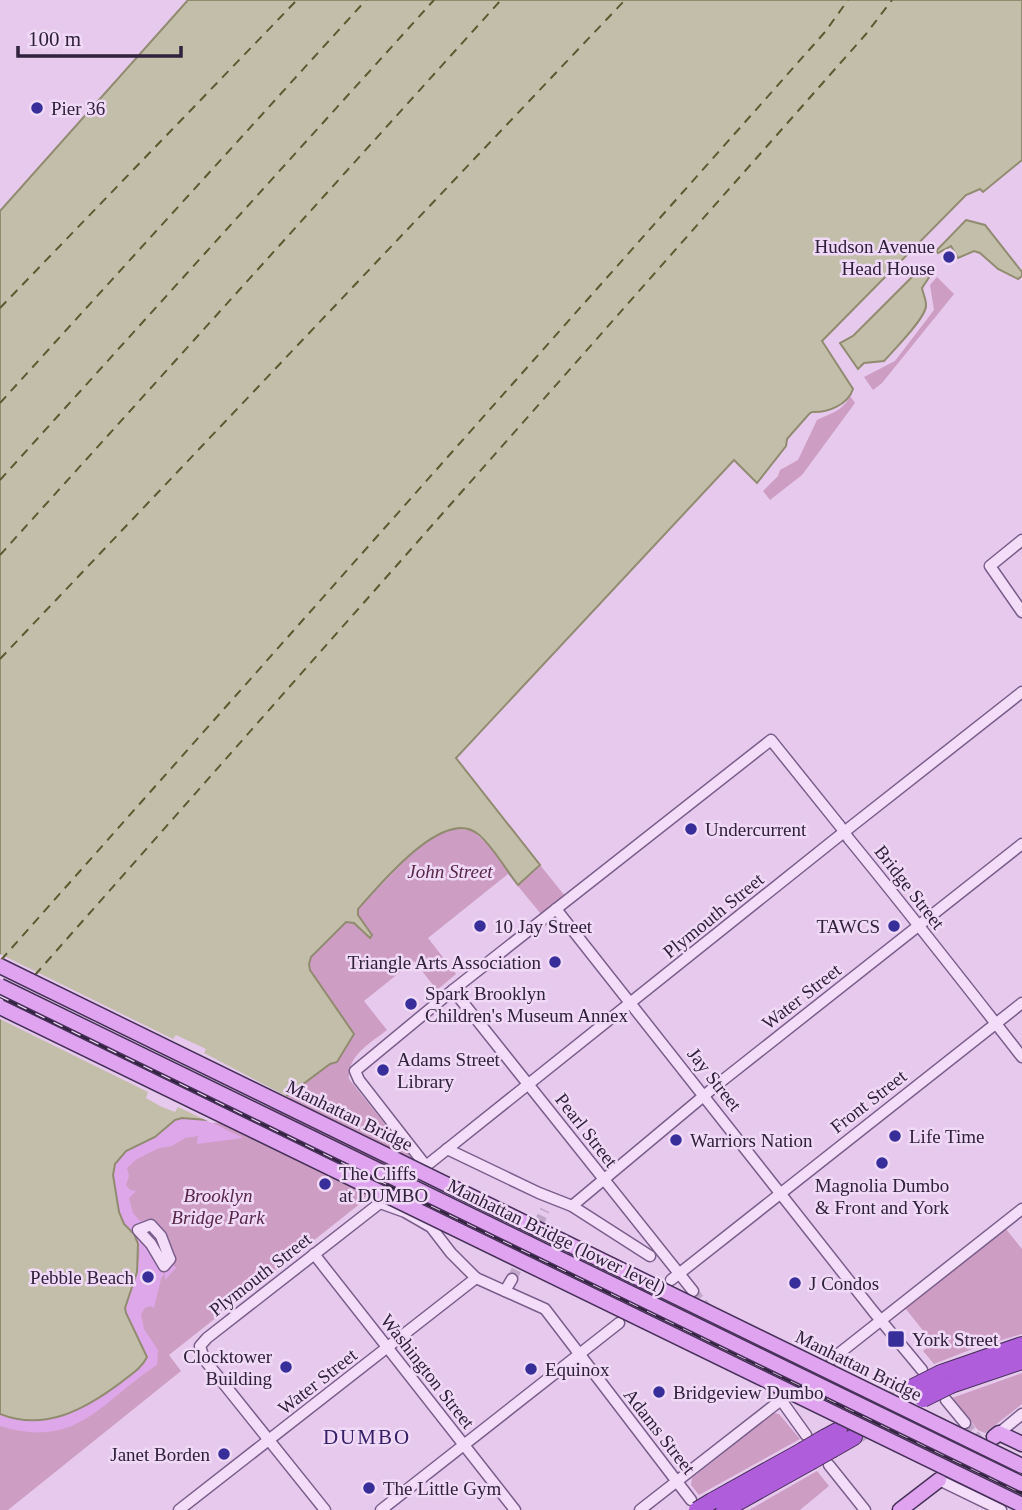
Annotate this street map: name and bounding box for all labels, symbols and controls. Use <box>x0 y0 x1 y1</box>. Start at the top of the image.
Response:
scale bar <box>18 14 180 58</box>
text: 100 m <box>28 27 81 51</box>
place label: Pier 36 <box>51 98 105 119</box>
marker: Pier 36 <box>29 100 45 116</box>
place label: Hudson Avenue Head House <box>815 236 935 279</box>
marker: Hudson Avenue Head House <box>941 249 957 265</box>
place label: Undercurrent <box>705 819 807 840</box>
marker: Undercurrent <box>683 821 699 837</box>
street label: Bridge Street <box>870 841 949 934</box>
park label: John Street <box>407 861 493 882</box>
street label: Plymouth Street <box>659 868 768 962</box>
place label: 10 Jay Street <box>494 916 593 937</box>
place label: TAWCS <box>817 916 880 937</box>
marker: 10 Jay Street <box>472 918 488 934</box>
marker: TAWCS <box>886 918 902 934</box>
place label: Triangle Arts Association <box>347 952 541 973</box>
marker: Triangle Arts Association <box>547 954 563 970</box>
street label: Water Street <box>758 959 845 1034</box>
place label: Spark Brooklyn Children's Museum Annex <box>425 983 628 1026</box>
marker: Spark Brooklyn Children's Museum Annex <box>403 996 419 1012</box>
street label: Jay Street <box>683 1044 746 1116</box>
place label: Adams Street Library <box>397 1049 501 1092</box>
marker: Adams Street Library <box>375 1062 391 1078</box>
street label: Front Street <box>826 1065 911 1137</box>
street label: Manhattan Bridge <box>283 1076 416 1155</box>
street label: Pearl Street <box>551 1089 622 1172</box>
place label: Life Time <box>909 1126 984 1147</box>
marker: Life Time <box>887 1128 903 1144</box>
place label: Warriors Nation <box>690 1130 813 1151</box>
marker: Warriors Nation <box>668 1132 684 1148</box>
marker: Magnolia Dumbo & Front and York <box>874 1155 890 1171</box>
place label: The Cliffs at DUMBO <box>339 1163 428 1206</box>
street label: Manhattan Bridge (lower level) <box>444 1174 669 1299</box>
place label: Magnolia Dumbo & Front and York <box>815 1175 950 1218</box>
marker: The Cliffs at DUMBO <box>317 1176 333 1192</box>
park label: Brooklyn Bridge Park <box>171 1185 265 1228</box>
street label: Plymouth Street <box>205 1228 316 1321</box>
place label: Pebble Beach <box>30 1267 134 1288</box>
marker: Pebble Beach <box>140 1269 156 1285</box>
place label: J Condos <box>809 1273 879 1294</box>
marker: J Condos <box>787 1275 803 1291</box>
street label: Washington Street <box>376 1310 479 1433</box>
street label: Manhattan Bridge <box>792 1326 925 1405</box>
marker: York Street <box>886 1329 906 1349</box>
place label: York Street <box>912 1329 999 1350</box>
street label: Water Street <box>274 1344 361 1419</box>
place label: Clocktower Building <box>183 1346 273 1389</box>
marker: Clocktower Building <box>278 1359 294 1375</box>
place label: Equinox <box>545 1359 610 1380</box>
marker: Equinox <box>523 1361 539 1377</box>
place label: Bridgeview Dumbo <box>673 1382 823 1403</box>
street label: Adams Street <box>620 1384 700 1479</box>
marker: Bridgeview Dumbo <box>651 1384 667 1400</box>
district label: DUMBO <box>323 1425 411 1449</box>
place label: Janet Borden <box>110 1444 210 1465</box>
marker: Janet Borden <box>216 1446 232 1462</box>
place label: The Little Gym <box>383 1478 501 1499</box>
marker: The Little Gym <box>361 1480 377 1496</box>

